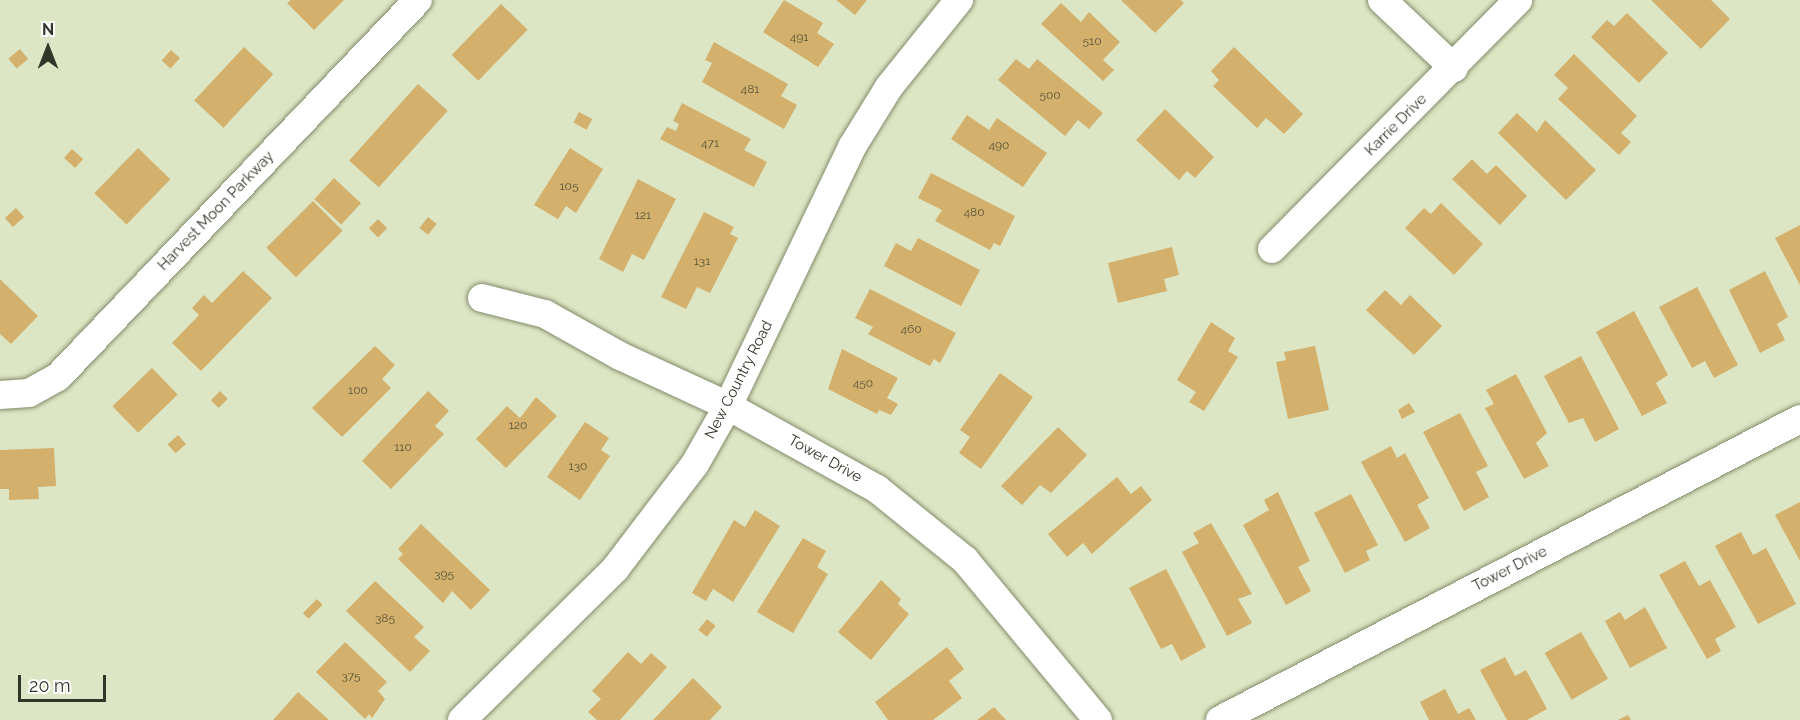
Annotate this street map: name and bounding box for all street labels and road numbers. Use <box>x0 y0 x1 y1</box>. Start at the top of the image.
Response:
street label: Karrie Drive <box>1361 90 1431 160</box>
street label: Harvest Moon Parkway <box>154 147 278 275</box>
street label: New Country Road <box>701 318 777 442</box>
street label: Tower Drive <box>785 431 865 487</box>
street label: Tower Drive <box>1470 542 1550 596</box>

